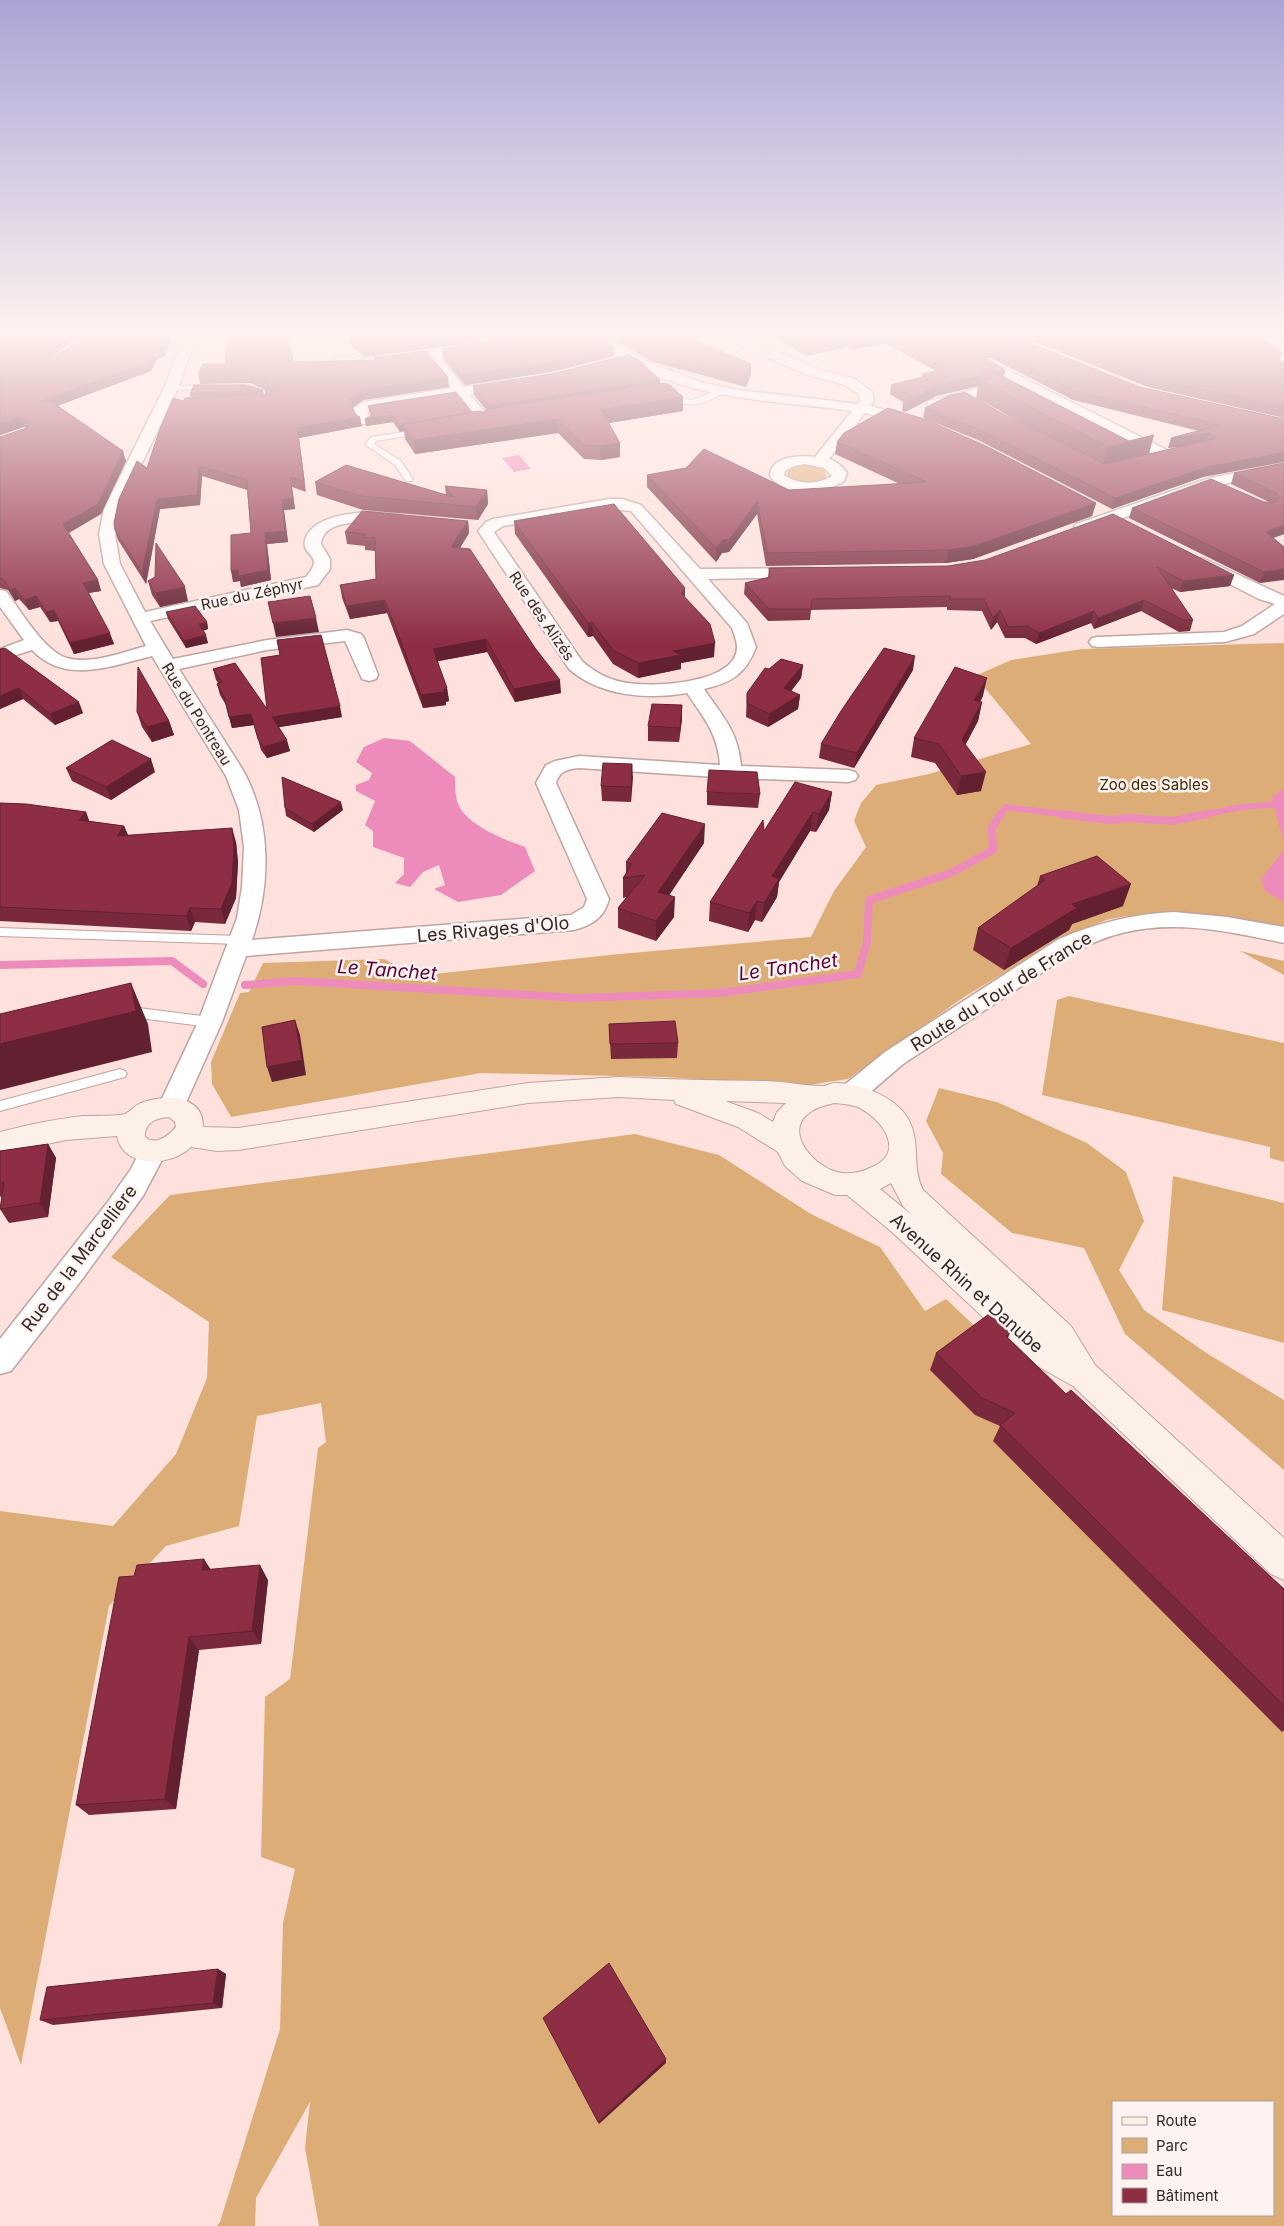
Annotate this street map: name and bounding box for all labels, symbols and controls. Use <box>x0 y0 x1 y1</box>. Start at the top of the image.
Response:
street label: Rue des Alizés <box>505 568 579 664</box>
street label: Rue du Zéphyr <box>199 574 305 614</box>
street label: Rue du Pontreau <box>158 659 236 769</box>
park label: Zoo des Sables <box>1099 775 1209 794</box>
street label: Les Rivages d'Olo <box>416 912 570 946</box>
street label: Route du Tour de France <box>907 927 1095 1055</box>
water label: Le Tanchet <box>737 949 840 985</box>
water label: Le Tanchet <box>336 955 438 985</box>
street label: Rue de la Marcelliere <box>17 1181 141 1335</box>
street label: Avenue Rhin et Danube <box>886 1209 1048 1357</box>
legend <box>1112 2101 1274 2216</box>
text: Route <box>1156 2111 1197 2130</box>
text: Parc <box>1156 2136 1188 2155</box>
text: Eau <box>1156 2161 1182 2180</box>
text: Bâtiment <box>1156 2186 1219 2205</box>

